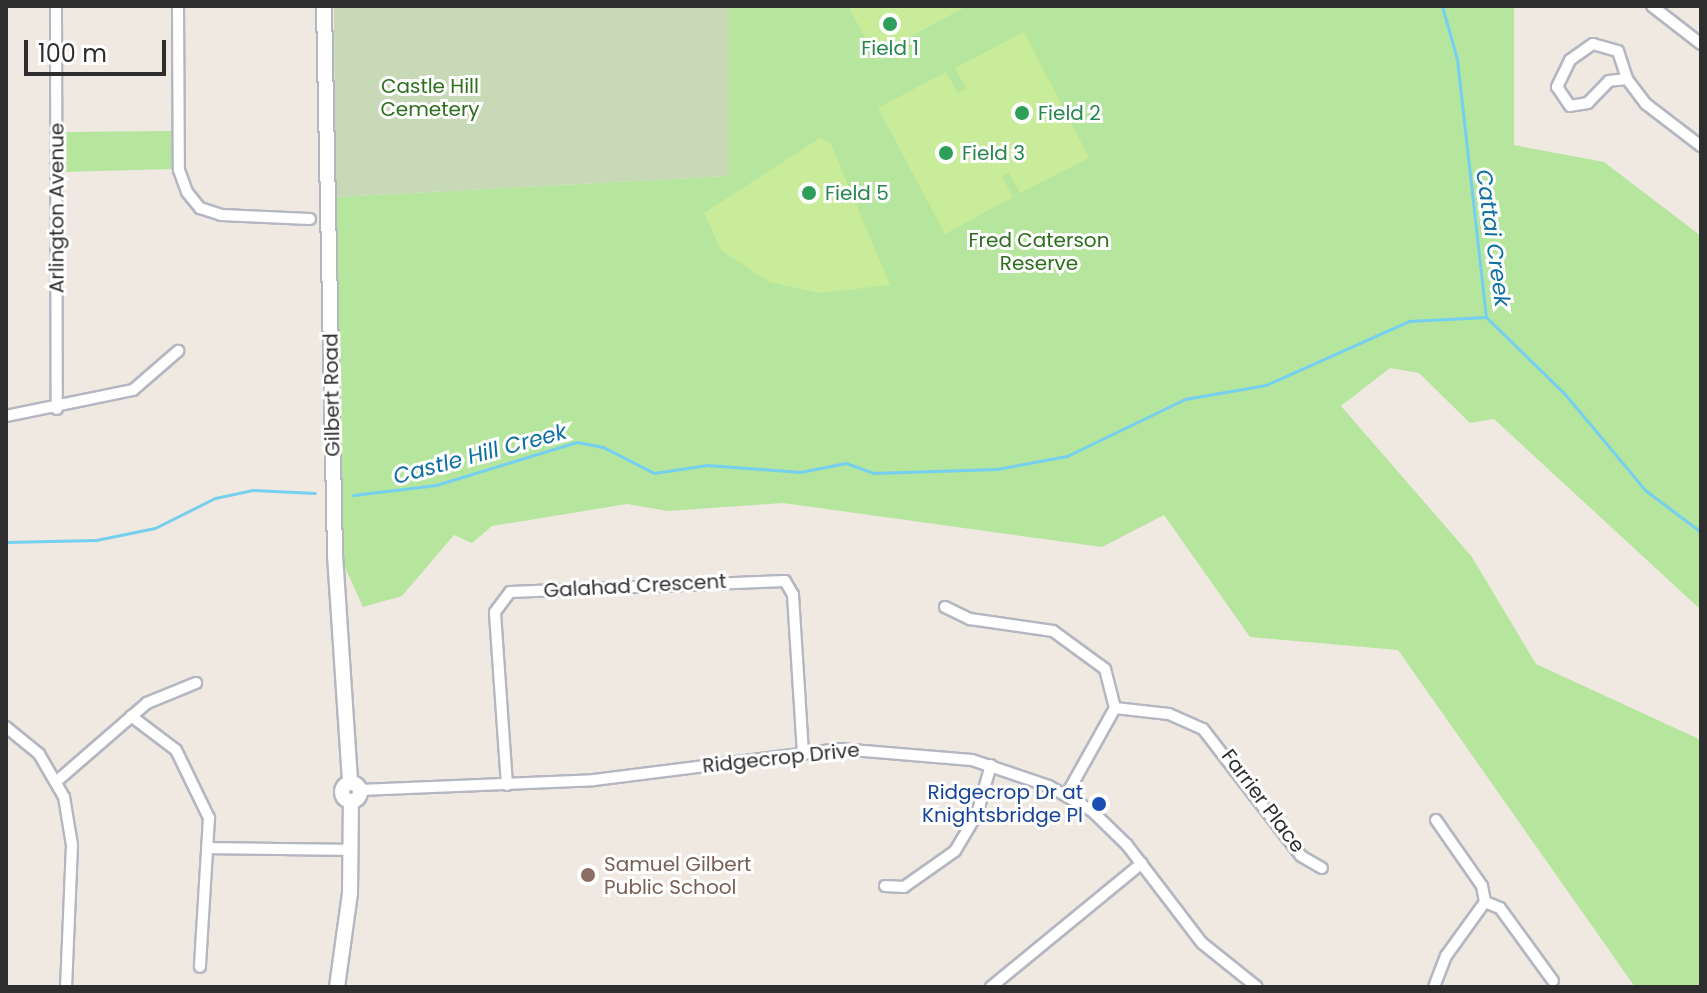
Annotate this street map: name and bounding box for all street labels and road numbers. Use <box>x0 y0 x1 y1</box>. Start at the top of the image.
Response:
street label: Arlington Avenue <box>45 123 69 293</box>
street label: Gilbert Road <box>319 333 345 457</box>
street label: Galahad Crescent <box>543 569 727 603</box>
street label: Ridgecrop Drive <box>701 738 861 778</box>
street label: Farrier Place <box>1216 745 1310 857</box>

